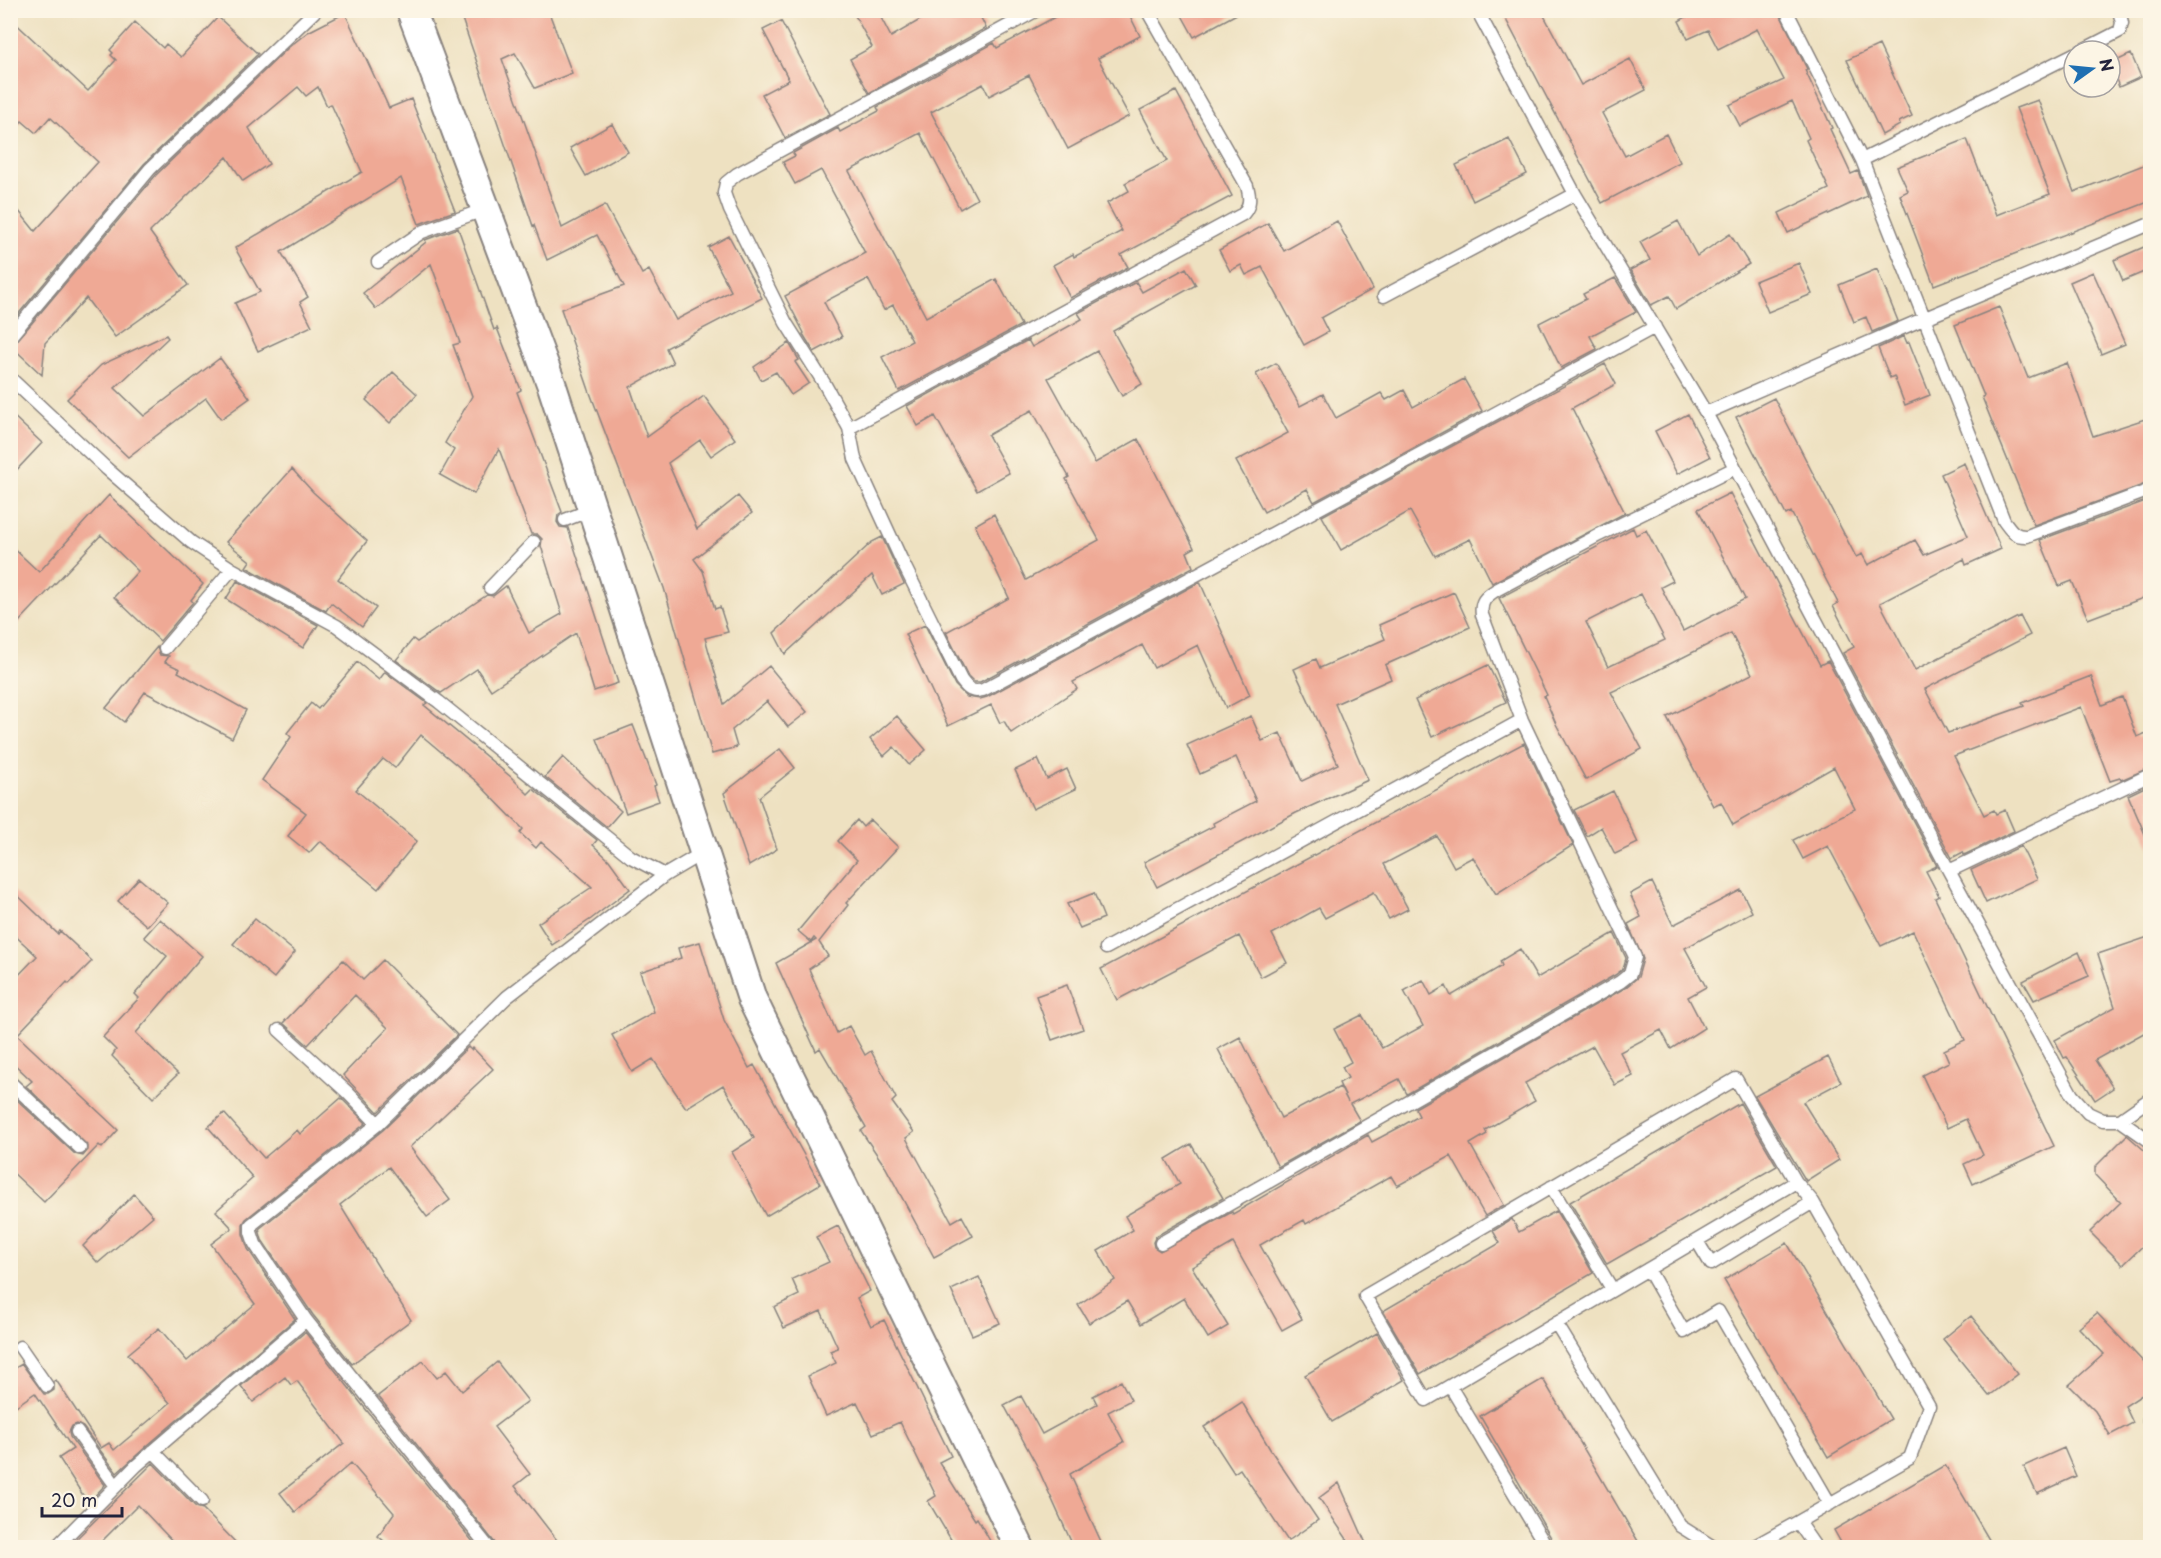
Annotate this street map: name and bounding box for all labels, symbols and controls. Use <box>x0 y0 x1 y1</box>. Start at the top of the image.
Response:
north arrow <box>2062 39 2122 99</box>
text: N <box>2094 56 2121 74</box>
scale bar <box>42 1480 122 1518</box>
text: 20 m <box>51 1486 97 1513</box>

